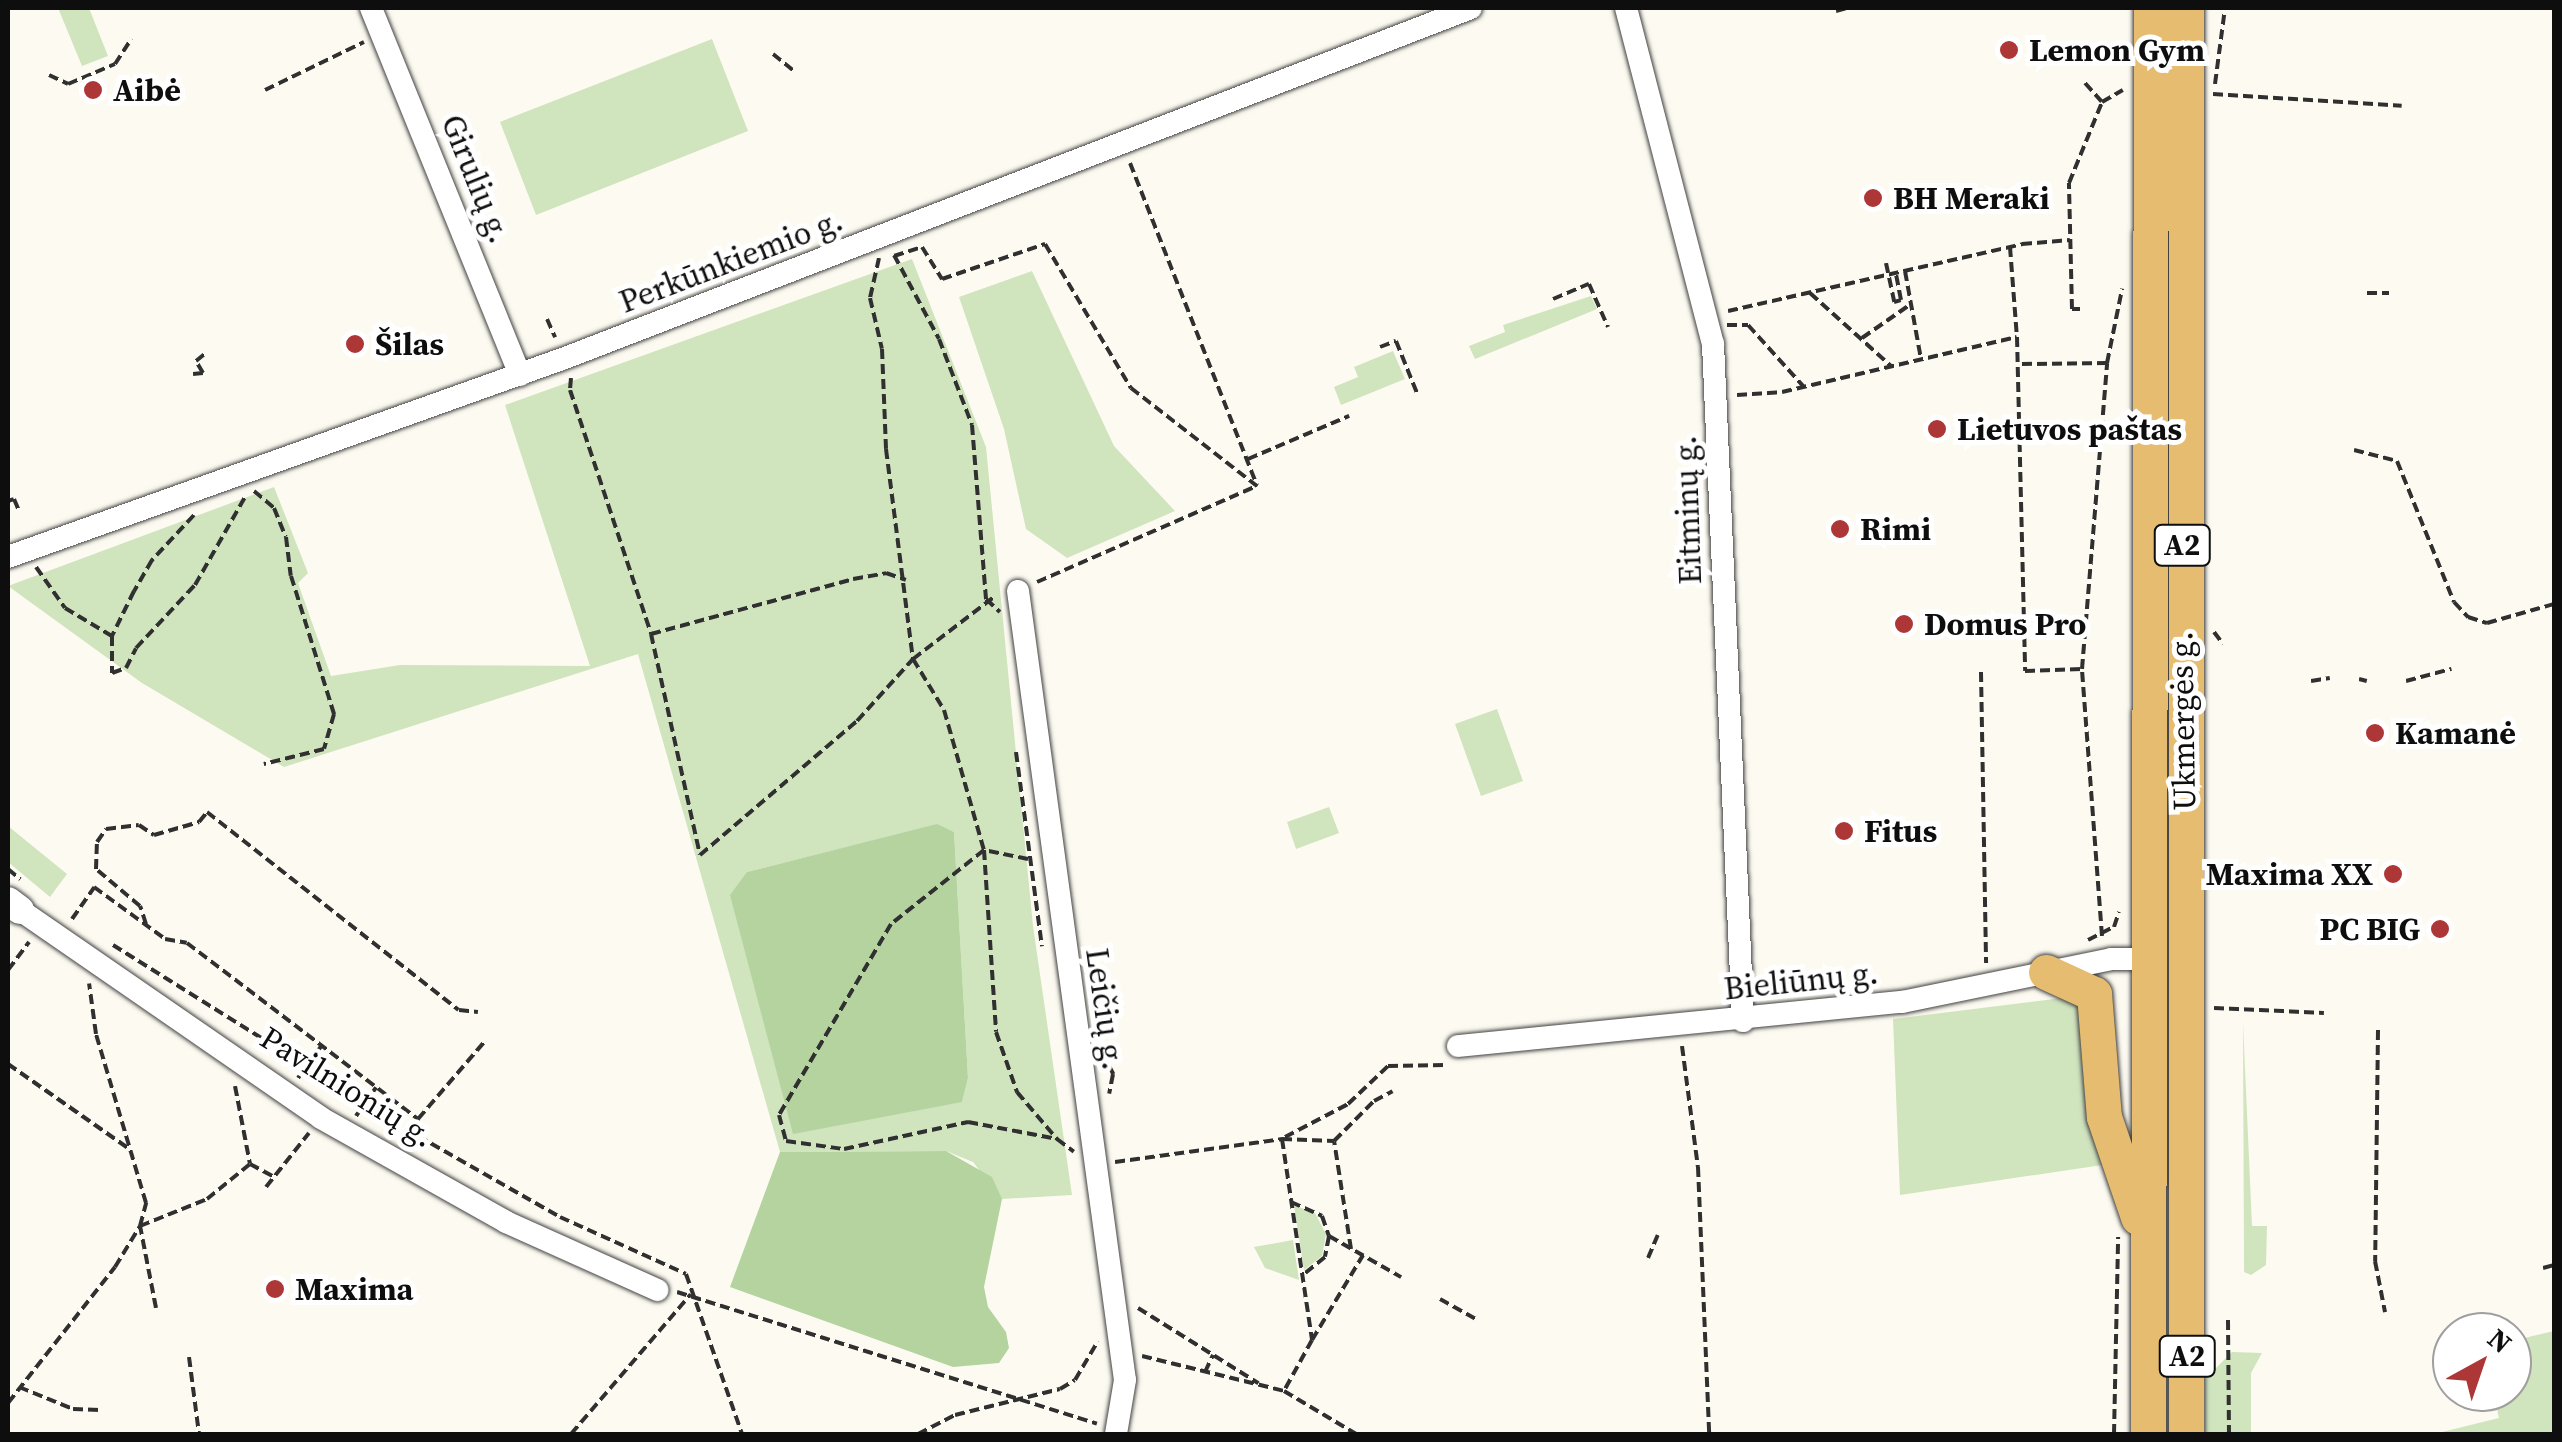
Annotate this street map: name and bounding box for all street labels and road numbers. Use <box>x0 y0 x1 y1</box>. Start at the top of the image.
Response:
street label: Girulių g. <box>433 109 519 249</box>
street label: Perkūnkiemio g. <box>614 201 848 321</box>
street label: Eitminų g. <box>1666 435 1710 585</box>
road number: A2 <box>2152 520 2212 570</box>
street label: Ukmergės g. <box>2162 631 2204 811</box>
street label: Leičių g. <box>1077 946 1133 1072</box>
street label: Bieliūnų g. <box>1722 954 1880 1008</box>
street label: Pavilnionių g. <box>253 1018 441 1156</box>
road number: A2 <box>2157 1331 2217 1381</box>

